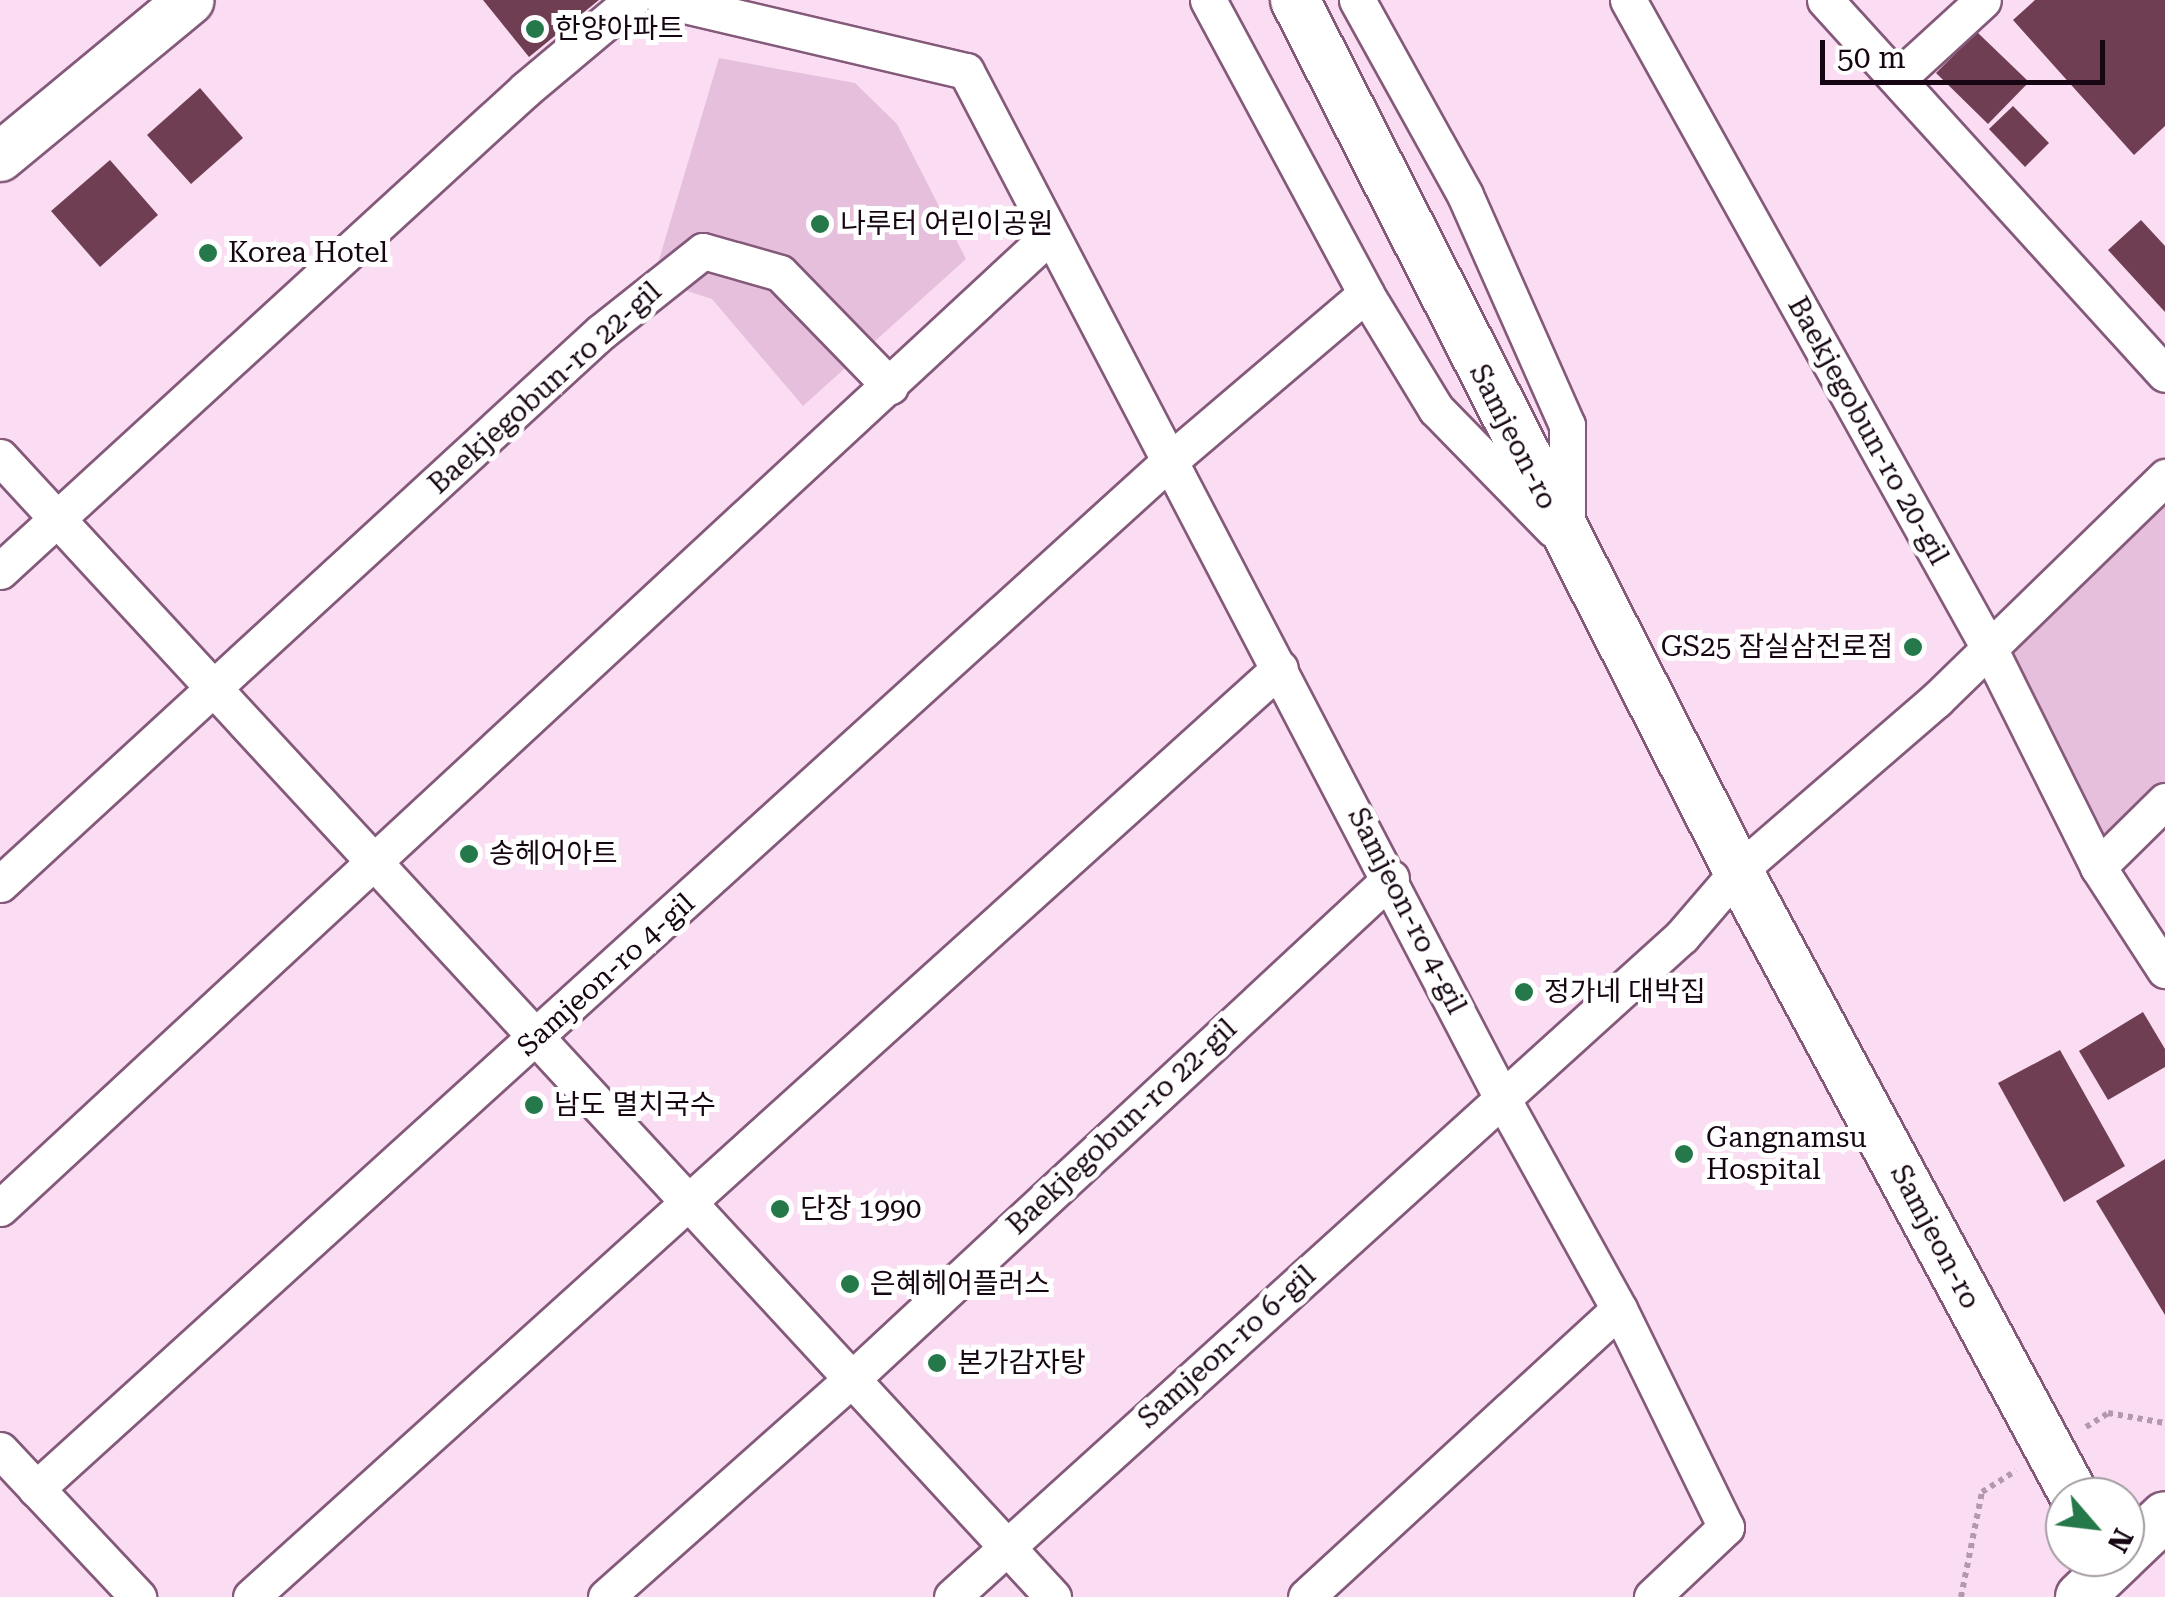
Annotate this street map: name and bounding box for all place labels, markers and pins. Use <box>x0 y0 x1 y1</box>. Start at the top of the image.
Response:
place label: 한양아파트 <box>555 12 684 46</box>
marker: 한양아파트 <box>524 18 546 40</box>
place label: 나루터 어린이공원 <box>840 207 1053 241</box>
marker: 나루터 어린이공원 <box>809 213 831 235</box>
place label: Korea Hotel <box>228 236 388 270</box>
marker: Korea Hotel <box>197 242 219 264</box>
place label: GS25 잠실삼전로점 <box>1661 630 1893 664</box>
marker: GS25 잠실삼전로점 <box>1902 636 1924 658</box>
place label: 송헤어아트 <box>489 837 618 871</box>
marker: 송헤어아트 <box>458 843 480 865</box>
place label: 정가네 대박집 <box>1544 975 1706 1009</box>
marker: 정가네 대박집 <box>1513 981 1535 1003</box>
place label: 남도 멸치국수 <box>554 1088 716 1122</box>
marker: 남도 멸치국수 <box>523 1094 545 1116</box>
place label: Gangnamsu Hospital <box>1706 1121 1867 1187</box>
marker: Gangnamsu Hospital <box>1671 1141 1697 1167</box>
place label: 단장 1990 <box>800 1192 921 1226</box>
marker: 단장 1990 <box>769 1198 791 1220</box>
place label: 은혜헤어플러스 <box>870 1267 1050 1301</box>
marker: 은혜헤어플러스 <box>839 1273 861 1295</box>
place label: 본가감자탕 <box>957 1346 1086 1380</box>
marker: 본가감자탕 <box>926 1352 948 1374</box>

